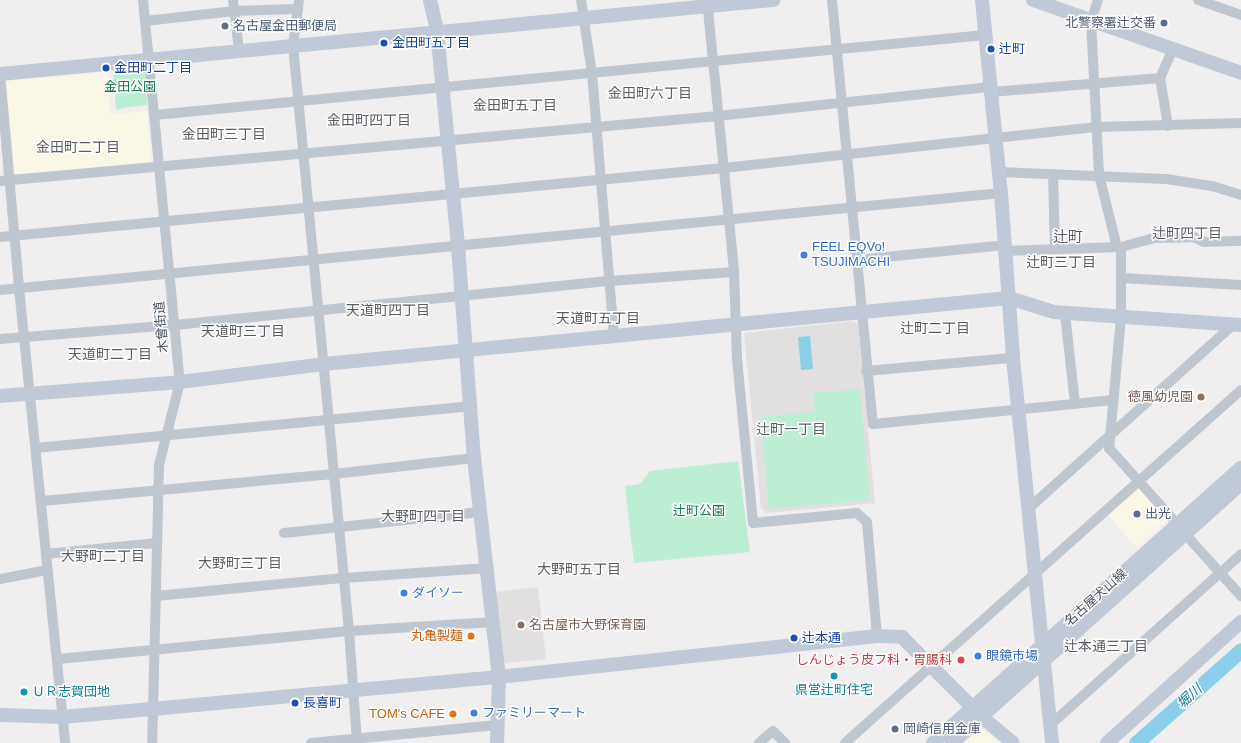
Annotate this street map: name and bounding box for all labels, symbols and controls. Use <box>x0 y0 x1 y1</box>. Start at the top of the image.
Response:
place label: 北警察署辻交番 <box>1065 15 1156 31</box>
place label: 名古屋金田郵便局 <box>233 18 337 34</box>
marker: 北警察署辻交番 <box>1159 18 1169 28</box>
marker: 名古屋金田郵便局 <box>220 21 230 31</box>
place label: 金田町五丁目 <box>392 35 470 51</box>
marker: 金田町五丁目 <box>379 38 389 48</box>
place label: 辻町 <box>999 41 1025 57</box>
marker: 辻町 <box>986 44 996 54</box>
place label: 金田町二丁目 <box>114 60 192 76</box>
marker: 金田町二丁目 <box>101 63 111 73</box>
park label: 金田公園 <box>104 79 156 95</box>
district label: 金田町六丁目 <box>608 85 692 101</box>
district label: 金田町五丁目 <box>473 97 557 113</box>
district label: 金田町四丁目 <box>327 112 411 128</box>
district label: 金田町三丁目 <box>182 126 266 142</box>
district label: 金田町二丁目 <box>36 139 120 155</box>
district label: 辻町四丁目 <box>1152 225 1222 241</box>
district label: 辻町 <box>1053 228 1083 246</box>
place label: FEEL EQVo! TSUJIMACHI <box>812 240 890 271</box>
marker: FEEL EQVo! TSUJIMACHI <box>799 250 809 260</box>
district label: 辻町三丁目 <box>1026 254 1096 270</box>
street label: 木曾街道 <box>152 300 172 354</box>
district label: 天道町四丁目 <box>346 302 430 318</box>
district label: 天道町五丁目 <box>556 310 640 326</box>
district label: 辻町二丁目 <box>900 320 970 336</box>
district label: 天道町三丁目 <box>201 323 285 339</box>
district label: 天道町二丁目 <box>68 346 152 362</box>
place label: 徳風幼児園 <box>1128 389 1193 405</box>
marker: 徳風幼児園 <box>1196 392 1206 402</box>
district label: 辻町一丁目 <box>756 421 826 437</box>
park label: 辻町公園 <box>673 503 725 519</box>
place label: 出光 <box>1145 506 1171 522</box>
district label: 大野町四丁目 <box>381 508 465 524</box>
marker: 出光 <box>1132 509 1142 519</box>
district label: 大野町二丁目 <box>61 548 145 564</box>
district label: 大野町三丁目 <box>198 555 282 571</box>
district label: 大野町五丁目 <box>537 561 621 577</box>
street label: 名古屋犬山線 <box>1062 566 1130 630</box>
place label: ダイソー <box>412 585 464 601</box>
marker: ダイソー <box>399 588 409 598</box>
place label: 名古屋市大野保育園 <box>529 617 646 633</box>
marker: 名古屋市大野保育園 <box>516 620 526 630</box>
place label: 丸亀製麺 <box>411 628 463 644</box>
place label: 辻本通 <box>802 630 841 646</box>
marker: 丸亀製麺 <box>466 631 476 641</box>
marker: 辻本通 <box>789 633 799 643</box>
district label: 辻本通三丁目 <box>1064 638 1148 654</box>
place label: 眼鏡市場 <box>986 648 1038 664</box>
marker: 眼鏡市場 <box>973 651 983 661</box>
place label: しんじょう皮フ科・胃腸科 <box>796 652 952 668</box>
marker: しんじょう皮フ科・胃腸科 <box>955 654 967 666</box>
marker: 県営辻町住宅 <box>829 671 839 681</box>
water label: 堀川 <box>1173 680 1205 712</box>
place label: 県営辻町住宅 <box>795 682 873 698</box>
place label: ＵＲ志賀団地 <box>32 684 110 700</box>
marker: ＵＲ志賀団地 <box>19 687 29 697</box>
place label: 長喜町 <box>303 695 342 711</box>
marker: 長喜町 <box>290 698 300 708</box>
place label: ファミリーマート <box>482 705 586 721</box>
place label: TOM's CAFE <box>369 706 445 722</box>
marker: ファミリーマート <box>469 708 479 718</box>
marker: TOM's CAFE <box>448 709 458 719</box>
place label: 岡崎信用金庫 <box>903 721 981 737</box>
marker: 岡崎信用金庫 <box>890 724 900 734</box>

